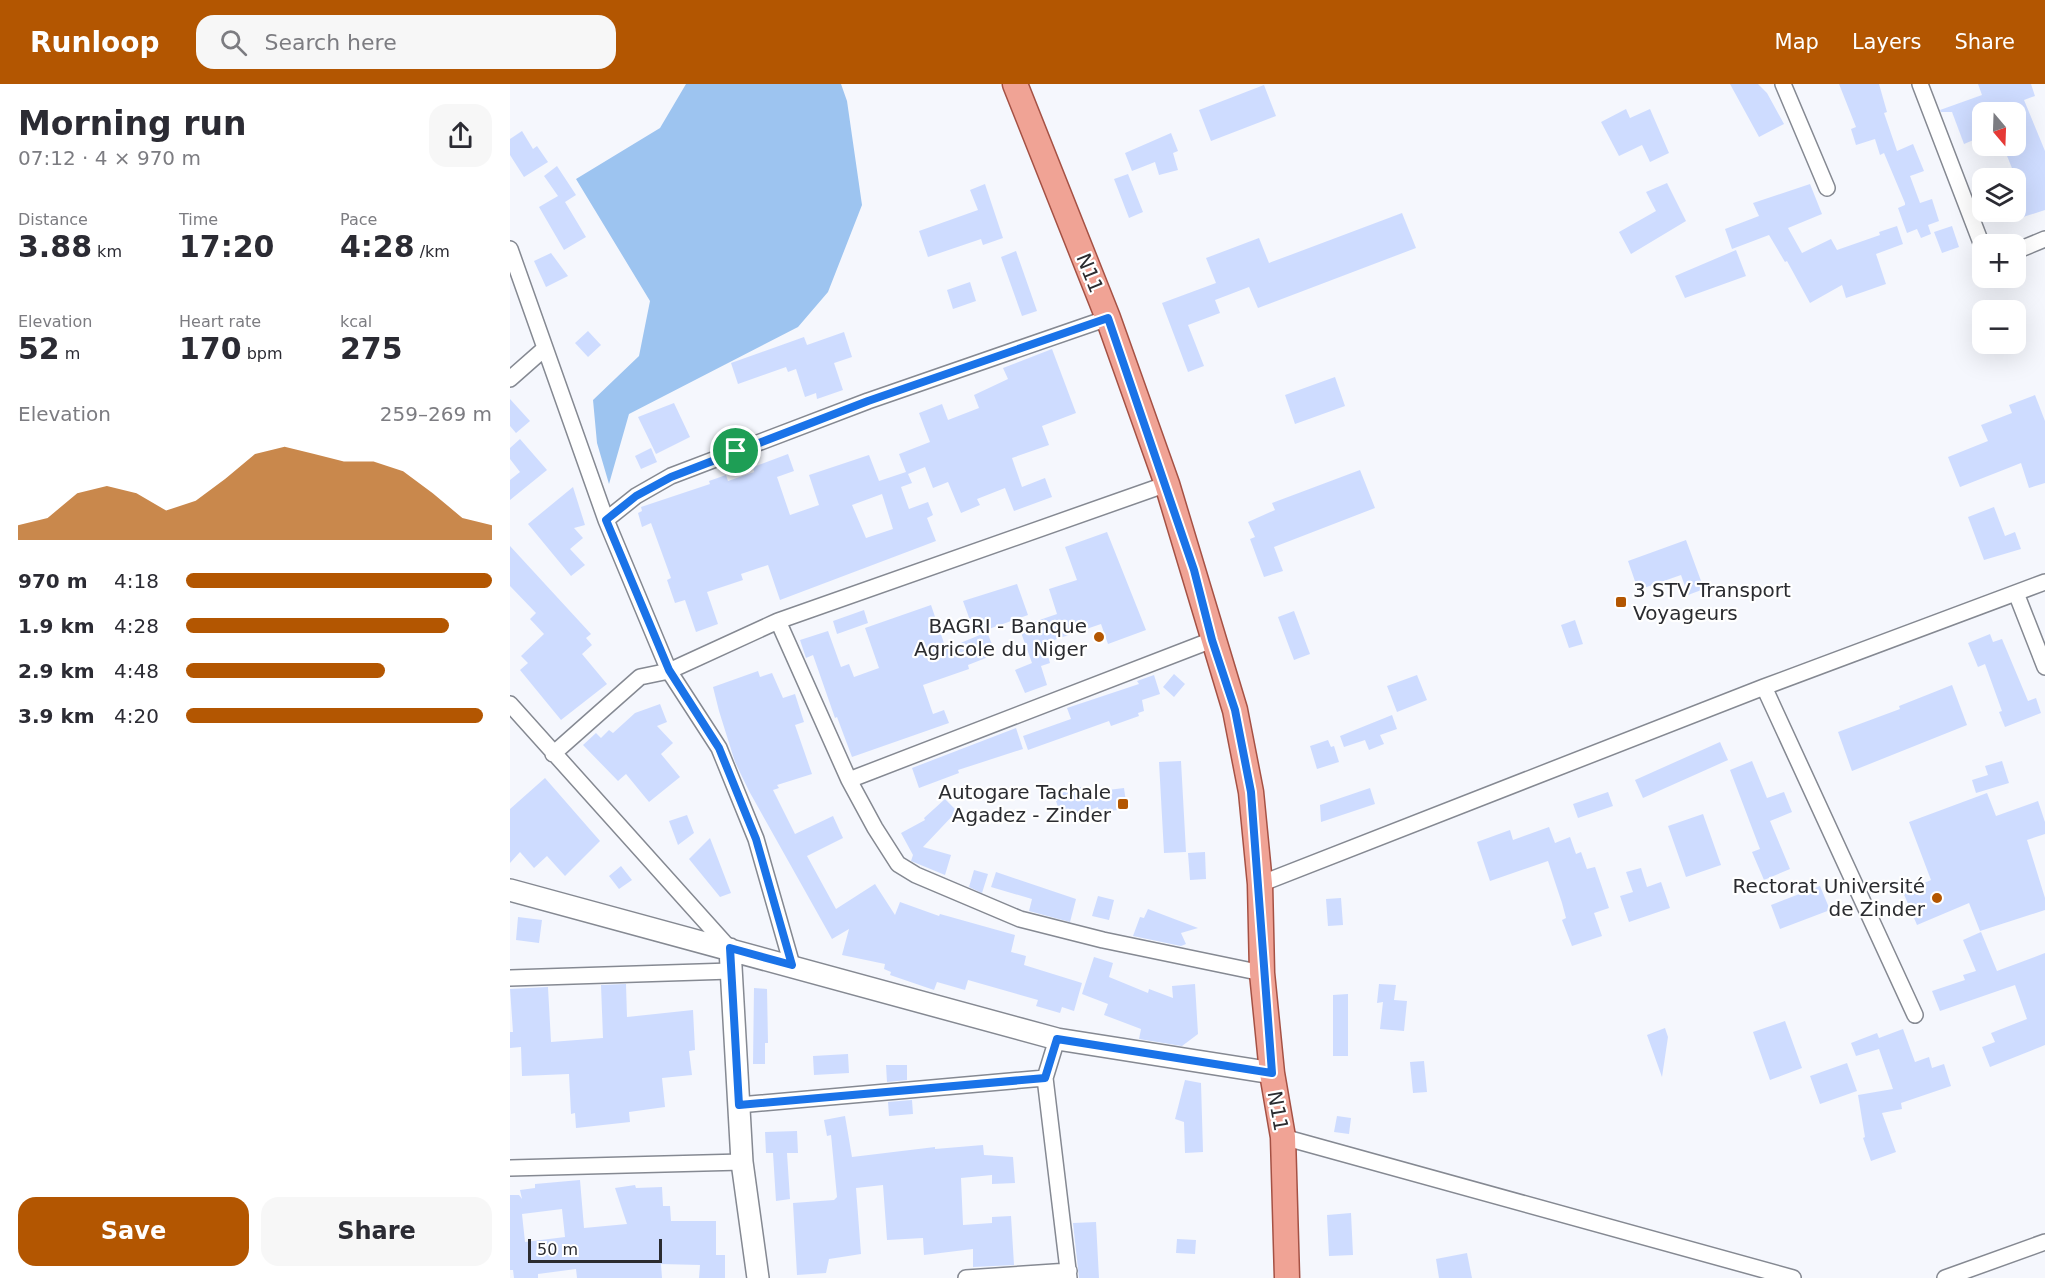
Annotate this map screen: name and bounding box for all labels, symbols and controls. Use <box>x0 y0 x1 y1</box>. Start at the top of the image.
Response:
search box <box>196 15 616 69</box>
text: Runloop <box>30 26 160 59</box>
icon: search <box>217 26 250 59</box>
text: Search here <box>265 30 397 55</box>
text: Map <box>1775 30 1819 54</box>
text: Layers <box>1852 30 1921 54</box>
text: Share <box>1954 30 2015 54</box>
north arrow <box>1972 102 2026 156</box>
map controls <box>1972 102 2026 354</box>
text: Morning run <box>18 104 246 143</box>
button: share <box>429 104 492 167</box>
text: 07:12 · 4 × 970 m <box>18 146 201 170</box>
button: layers <box>1972 168 2026 222</box>
text: Distance <box>18 210 88 229</box>
text: Time <box>179 210 218 229</box>
text: Pace <box>340 210 377 229</box>
text: 3.88 <box>18 229 92 264</box>
text: 17:20 <box>179 229 275 264</box>
text: 4:28 <box>340 229 415 264</box>
button: + <box>1972 234 2026 288</box>
text: km <box>92 242 122 261</box>
text: /km <box>415 242 450 261</box>
street label: N11 <box>1071 250 1109 296</box>
button: − <box>1972 300 2026 354</box>
text: Elevation <box>18 312 92 331</box>
text: Heart rate <box>179 312 261 331</box>
text: kcal <box>340 312 372 331</box>
text: 52 <box>18 331 60 366</box>
text: 170 <box>179 331 242 366</box>
text: 275 <box>340 331 403 366</box>
text: m <box>60 344 80 363</box>
text: bpm <box>242 344 283 363</box>
text: Elevation <box>18 402 111 426</box>
text: 259–269 m <box>380 402 492 426</box>
pin <box>710 425 761 476</box>
icon: arrive <box>719 434 752 467</box>
text: 970 m <box>18 569 88 593</box>
text: 4:18 <box>114 569 159 593</box>
place label: 3 STV Transport Voyageurs <box>1633 578 1791 625</box>
marker: 3 STV Transport Voyageurs <box>1614 595 1628 609</box>
text: 1.9 km <box>18 614 95 638</box>
text: 4:28 <box>114 614 159 638</box>
place label: BAGRI - Banque Agricole du Niger <box>914 614 1088 661</box>
marker: BAGRI - Banque Agricole du Niger <box>1092 630 1106 644</box>
text: 2.9 km <box>18 659 95 683</box>
text: 4:48 <box>114 659 159 683</box>
text: 3.9 km <box>18 704 95 728</box>
text: 4:20 <box>114 704 159 728</box>
place label: Autogare Tachale Agadez - Zinder <box>938 780 1112 827</box>
marker: Autogare Tachale Agadez - Zinder <box>1116 797 1130 811</box>
place label: Rectorat Université de Zinder <box>1733 874 1926 921</box>
marker: Rectorat Université de Zinder <box>1930 891 1944 905</box>
street label: N11 <box>1263 1089 1293 1133</box>
button: Save <box>18 1197 249 1266</box>
button: Share <box>261 1197 492 1266</box>
scale bar <box>528 1236 662 1264</box>
text: 50 m <box>537 1240 578 1259</box>

